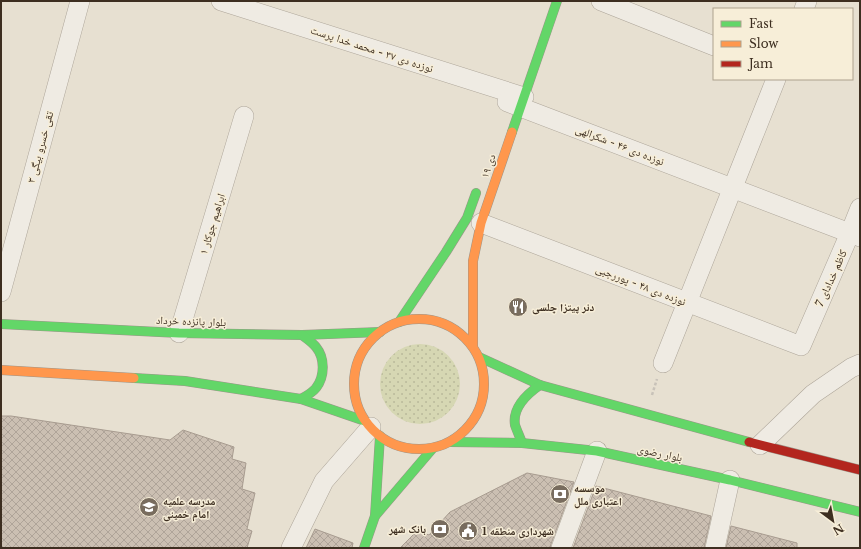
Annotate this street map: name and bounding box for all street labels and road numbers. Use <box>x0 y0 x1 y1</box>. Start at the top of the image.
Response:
street label: نوزده دی ۳۷ - محمد خدا پرست <box>309 23 435 76</box>
street label: ۳ تقی خسرو بیگی <box>24 109 56 184</box>
street label: نوزده دی ۴۶ - شکرالهی <box>574 122 666 168</box>
street label: ۱۹ دی <box>477 152 499 180</box>
street label: ۱ ابراهیم جوکار <box>196 192 229 256</box>
street label: 7 کاظم خدادای <box>812 247 851 309</box>
street label: نوزده دی ۴۸ - پوررجبی <box>594 261 688 309</box>
street label: بلوار پانزده خرداد <box>156 313 226 329</box>
street label: بلوار رضوی <box>636 441 684 465</box>

